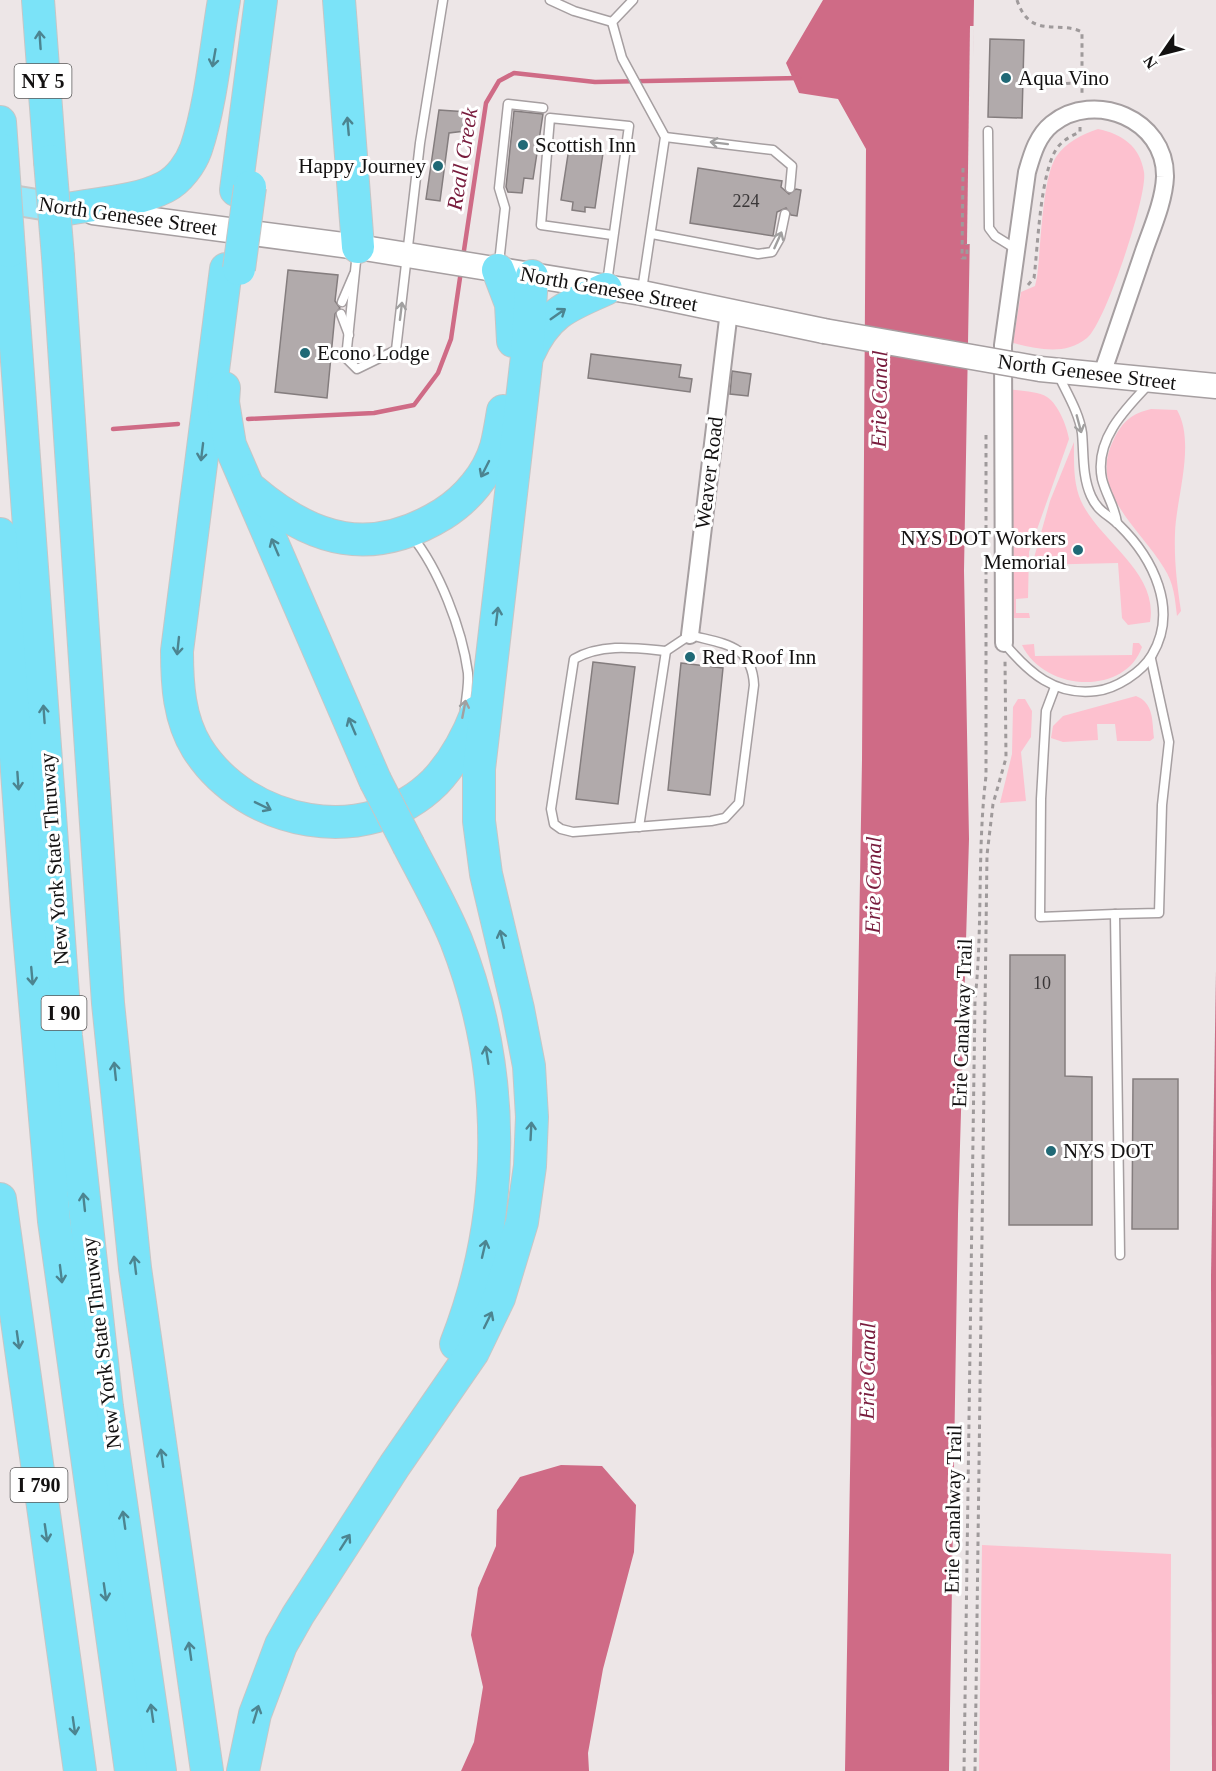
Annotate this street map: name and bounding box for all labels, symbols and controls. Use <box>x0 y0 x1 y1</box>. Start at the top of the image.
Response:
north arrow <box>1132 24 1192 84</box>
one-way arrow <box>35 31 46 51</box>
one-way arrow <box>208 47 219 67</box>
text: N <box>1140 52 1160 72</box>
road number: NY 5 <box>15 64 72 98</box>
place label: Aqua Vino <box>1018 66 1109 90</box>
marker: Aqua Vino <box>999 71 1013 85</box>
water label: Reall Creek <box>441 105 483 213</box>
one-way arrow <box>343 116 354 136</box>
place label: Scottish Inn <box>535 133 636 157</box>
marker: Scottish Inn <box>516 138 530 152</box>
one-way arrow <box>709 138 729 149</box>
place label: Happy Journey <box>298 154 426 178</box>
marker: Happy Journey <box>431 159 445 173</box>
house number: 224 <box>733 191 760 211</box>
street label: North Genesee Street <box>37 192 219 240</box>
one-way arrow <box>772 231 784 249</box>
street label: North Genesee Street <box>518 262 700 316</box>
one-way arrow <box>395 301 406 321</box>
one-way arrow <box>550 308 566 320</box>
place label: Econo Lodge <box>317 341 430 365</box>
marker: Econo Lodge <box>298 346 312 360</box>
street label: North Genesee Street <box>996 349 1178 395</box>
water label: Erie Canal <box>866 350 892 449</box>
one-way arrow <box>1074 414 1085 433</box>
street label: Weaver Road <box>690 415 728 531</box>
one-way arrow <box>197 442 208 462</box>
one-way arrow <box>479 459 490 477</box>
place label: NYS DOT Workers Memorial <box>900 526 1066 574</box>
one-way arrow <box>269 538 281 556</box>
marker: NYS DOT Workers Memorial <box>1071 543 1085 557</box>
one-way arrow <box>492 607 503 627</box>
one-way arrow <box>172 635 183 655</box>
place label: Red Roof Inn <box>702 645 817 669</box>
marker: Red Roof Inn <box>683 650 697 664</box>
one-way arrow <box>459 700 470 719</box>
one-way arrow <box>38 705 49 725</box>
one-way arrow <box>346 717 357 736</box>
street label: New York State Thruway <box>35 751 73 966</box>
one-way arrow <box>12 771 23 791</box>
one-way arrow <box>253 801 271 813</box>
water label: Erie Canal <box>860 836 886 935</box>
one-way arrow <box>495 930 507 949</box>
street label: Erie Canalway Trail <box>947 938 977 1108</box>
one-way arrow <box>27 965 38 985</box>
house number: 10 <box>1033 973 1051 993</box>
road number: I 90 <box>42 996 86 1030</box>
one-way arrow <box>482 1046 493 1065</box>
one-way arrow <box>109 1061 120 1081</box>
one-way arrow <box>526 1122 537 1142</box>
place label: NYS DOT <box>1063 1139 1154 1163</box>
marker: NYS DOT <box>1044 1144 1058 1158</box>
one-way arrow <box>78 1192 89 1212</box>
street label: New York State Thruway <box>76 1235 126 1450</box>
one-way arrow <box>479 1240 491 1259</box>
one-way arrow <box>129 1255 140 1275</box>
one-way arrow <box>56 1264 67 1284</box>
one-way arrow <box>483 1311 495 1329</box>
water label: Erie Canal <box>854 1322 880 1421</box>
one-way arrow <box>12 1330 23 1350</box>
street label: Erie Canalway Trail <box>940 1424 966 1594</box>
one-way arrow <box>157 1448 168 1468</box>
road number: I 790 <box>10 1468 68 1502</box>
one-way arrow <box>118 1511 129 1531</box>
one-way arrow <box>40 1523 51 1543</box>
one-way arrow <box>339 1534 351 1551</box>
one-way arrow <box>99 1582 110 1602</box>
one-way arrow <box>184 1641 195 1661</box>
one-way arrow <box>146 1704 157 1724</box>
one-way arrow <box>251 1705 262 1724</box>
one-way arrow <box>68 1716 79 1736</box>

